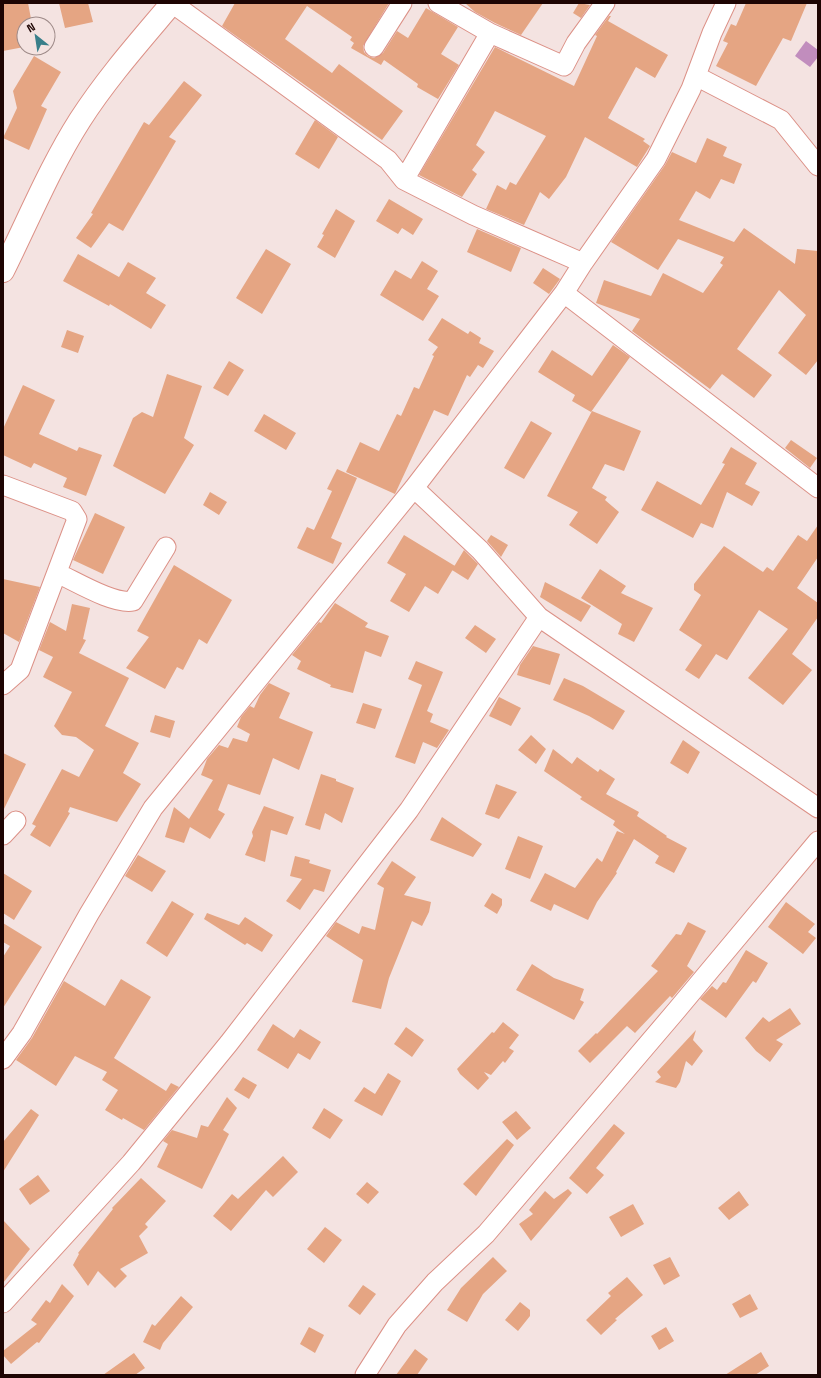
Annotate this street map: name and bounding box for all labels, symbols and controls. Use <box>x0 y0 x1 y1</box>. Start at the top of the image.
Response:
north arrow <box>16 16 56 56</box>
text: N <box>24 19 38 35</box>

